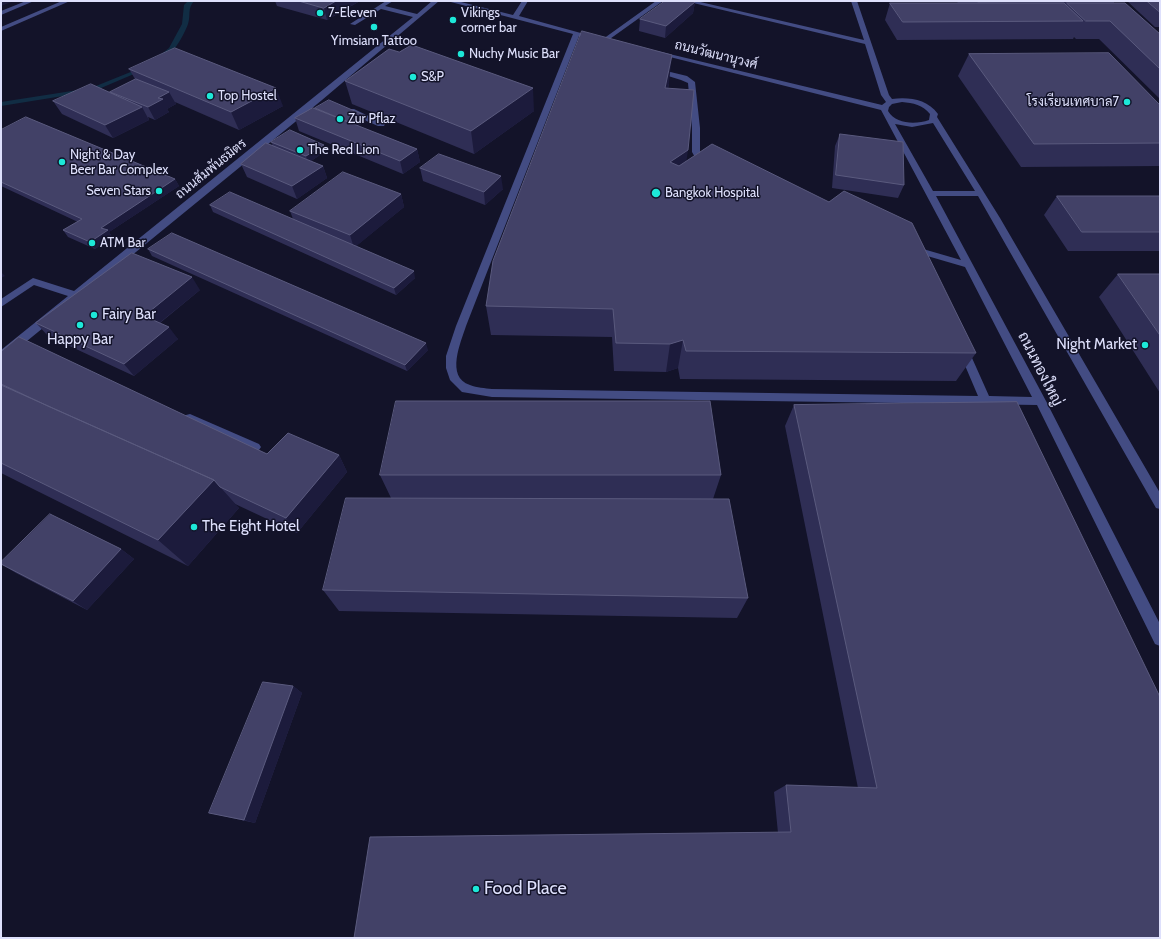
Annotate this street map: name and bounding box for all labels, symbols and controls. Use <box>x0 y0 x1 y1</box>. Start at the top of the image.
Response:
place label: 7-Eleven <box>328 5 377 21</box>
place label: Vikings corner bar <box>461 5 517 36</box>
marker: 7-Eleven <box>315 8 325 18</box>
marker: Vikings corner bar <box>448 15 458 25</box>
marker: Yimsiam Tattoo <box>369 22 379 32</box>
place label: Yimsiam Tattoo <box>331 33 417 49</box>
street label: ถนนวัฒนานุวงศ์ <box>673 37 759 73</box>
place label: Nuchy Music Bar <box>469 46 559 62</box>
marker: Nuchy Music Bar <box>456 49 466 59</box>
place label: S&P <box>421 69 444 85</box>
marker: S&P <box>408 72 418 82</box>
place label: Top Hostel <box>218 88 277 104</box>
marker: Top Hostel <box>205 91 215 101</box>
place label: โรงเรียนเทศบาล7 <box>1027 94 1119 110</box>
marker: โรงเรียนเทศบาล7 <box>1122 97 1132 107</box>
place label: Zur Pflaz <box>348 111 396 127</box>
marker: Zur Pflaz <box>335 114 345 124</box>
street label: ถนนสัมพันธมิตร <box>172 136 250 202</box>
place label: The Red Lion <box>308 142 380 158</box>
marker: The Red Lion <box>295 145 305 155</box>
place label: Night & Day Beer Bar Complex <box>70 147 169 178</box>
marker: Night & Day Beer Bar Complex <box>57 157 67 167</box>
place label: Seven Stars <box>86 183 151 199</box>
place label: Bangkok Hospital <box>665 185 759 201</box>
marker: Seven Stars <box>154 186 164 196</box>
marker: Bangkok Hospital <box>650 187 662 199</box>
place label: ATM Bar <box>100 235 145 251</box>
marker: ATM Bar <box>87 238 97 248</box>
place label: Fairy Bar <box>102 306 156 324</box>
marker: Fairy Bar <box>89 310 99 320</box>
marker: Happy Bar <box>75 320 85 330</box>
street label: ถนนทองใหญ่ <box>1014 329 1066 409</box>
place label: Happy Bar <box>47 331 113 349</box>
place label: Night Market <box>1056 336 1137 354</box>
marker: Night Market <box>1140 340 1150 350</box>
place label: The Eight Hotel <box>202 518 300 536</box>
marker: The Eight Hotel <box>189 522 199 532</box>
place label: Food Place <box>484 878 567 900</box>
marker: Food Place <box>471 884 481 894</box>

